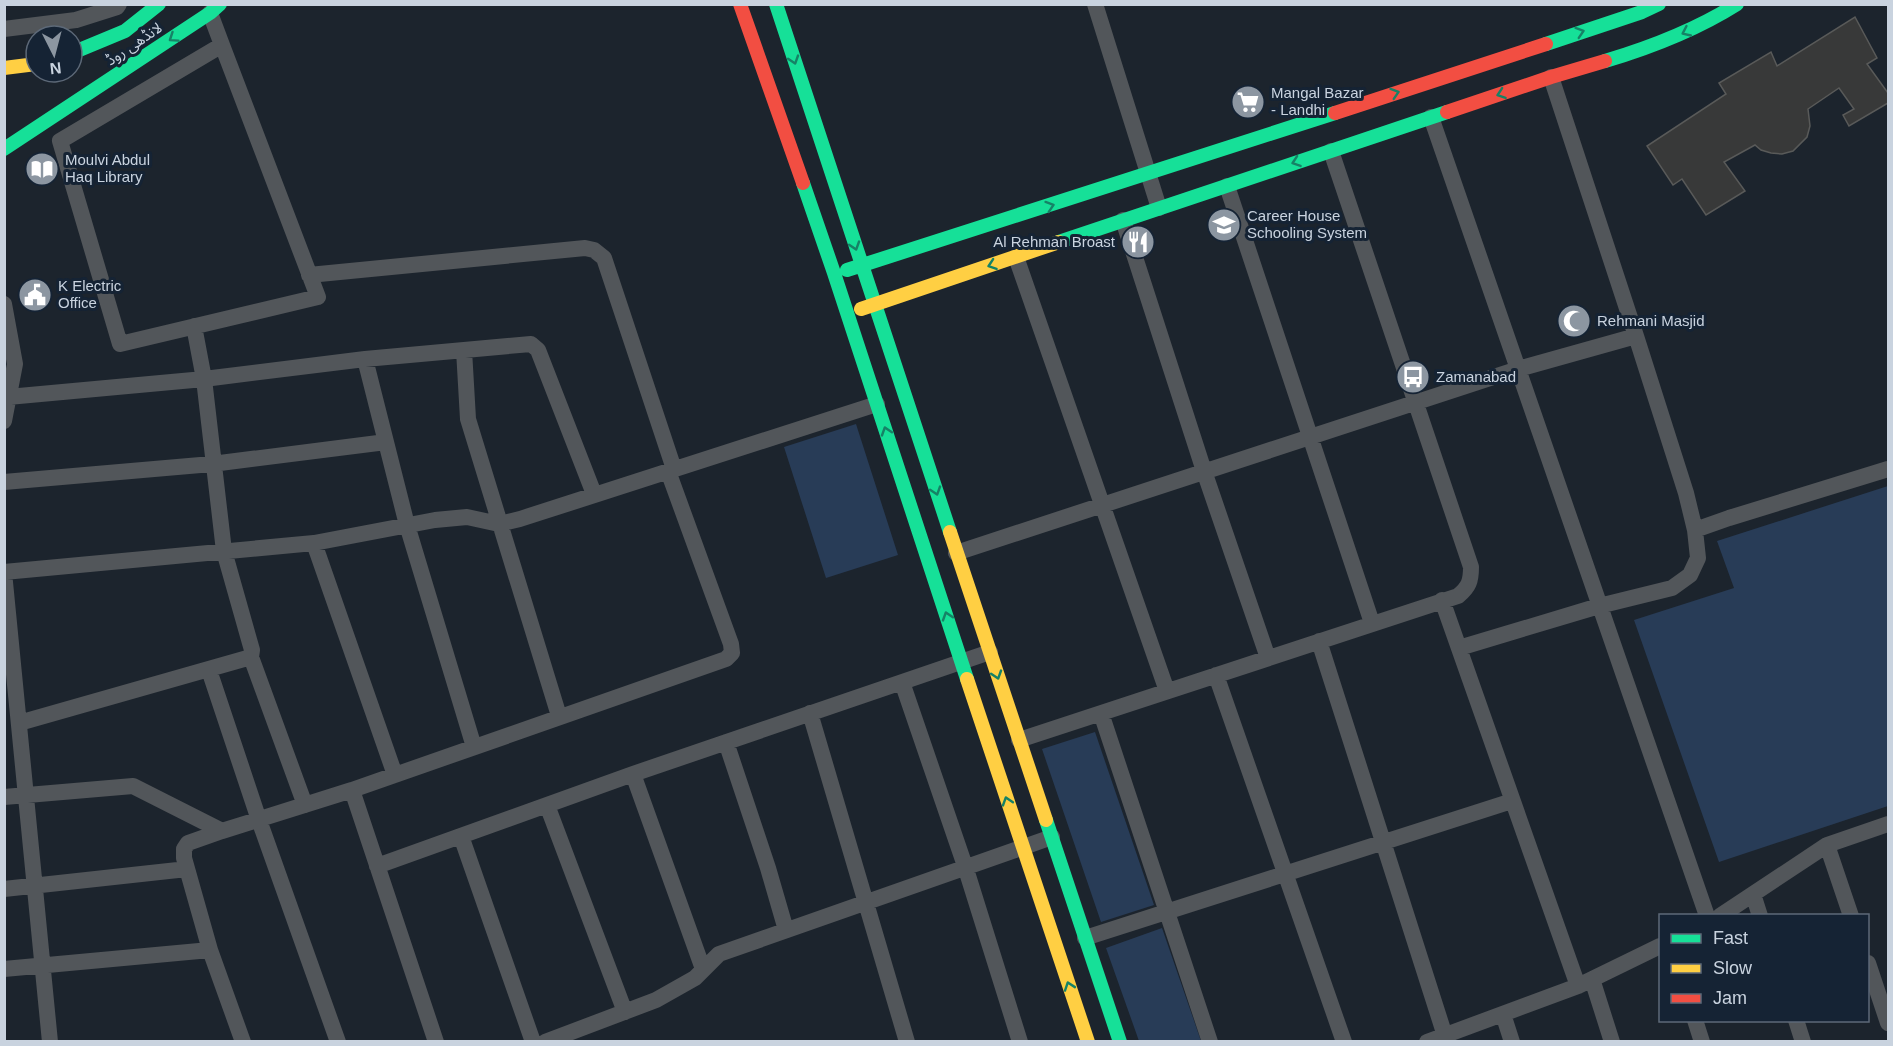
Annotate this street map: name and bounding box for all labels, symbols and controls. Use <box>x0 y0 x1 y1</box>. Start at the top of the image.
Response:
street label: لانڈھی روڈ <box>102 19 166 69</box>
north arrow <box>24 24 84 84</box>
one-way arrow <box>1681 25 1692 37</box>
one-way arrow <box>1574 27 1585 40</box>
one-way arrow <box>168 31 179 42</box>
one-way arrow <box>787 54 800 65</box>
text: N <box>49 59 62 77</box>
supermarket icon: Mangal Bazar - Landhi <box>1230 84 1266 120</box>
place label: Mangal Bazar - Landhi <box>1271 84 1364 118</box>
one-way arrow <box>1496 86 1507 99</box>
one-way arrow <box>1389 88 1400 100</box>
library icon: Moulvi Abdul Haq Library <box>24 151 60 187</box>
place label: Moulvi Abdul Haq Library <box>65 151 150 185</box>
one-way arrow <box>1291 155 1302 168</box>
one-way arrow <box>1044 201 1055 213</box>
school or university icon: Career House Schooling System <box>1206 207 1242 243</box>
place label: Career House Schooling System <box>1247 207 1367 241</box>
restaurant icon: Al Rehman Broast <box>1120 224 1156 260</box>
place label: Al Rehman Broast <box>993 233 1116 250</box>
one-way arrow <box>847 240 860 251</box>
one-way arrow <box>987 258 998 270</box>
public building icon: K Electric Office <box>17 277 53 313</box>
place label: K Electric Office <box>58 277 122 311</box>
mosque icon: Rehmani Masjid <box>1556 303 1592 339</box>
place label: Rehmani Masjid <box>1597 312 1705 329</box>
bus stop icon: Zamanabad <box>1395 359 1431 395</box>
place label: Zamanabad <box>1436 368 1516 385</box>
one-way arrow <box>880 426 893 437</box>
one-way arrow <box>928 485 941 495</box>
one-way arrow <box>942 611 954 622</box>
one-way arrow <box>990 670 1003 680</box>
one-way arrow <box>1002 796 1015 807</box>
legend <box>1659 914 1869 1022</box>
text: Fast <box>1713 928 1748 948</box>
text: Slow <box>1713 958 1753 978</box>
one-way arrow <box>1064 981 1077 992</box>
text: Jam <box>1713 988 1747 1008</box>

